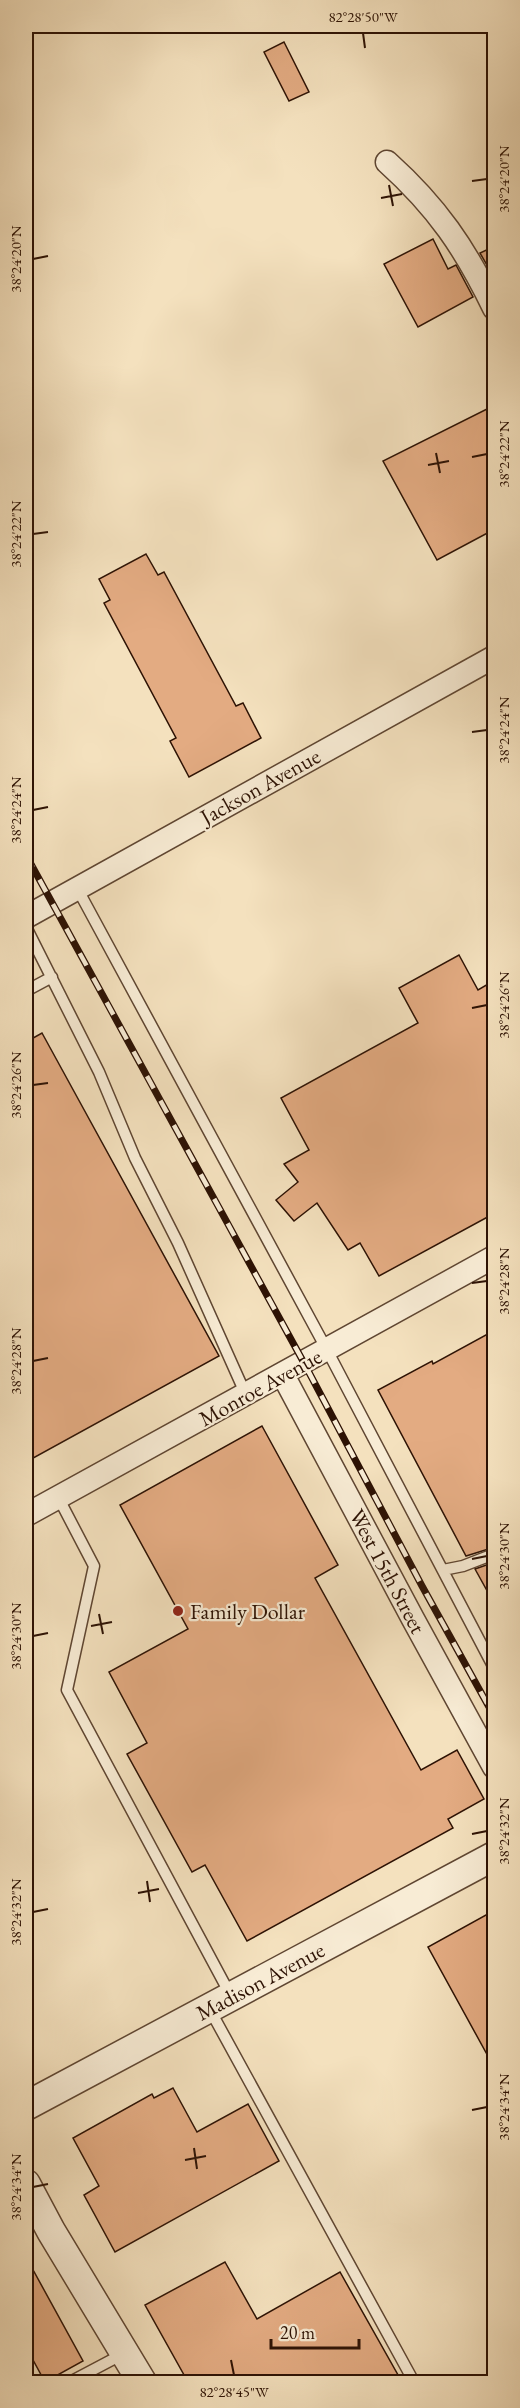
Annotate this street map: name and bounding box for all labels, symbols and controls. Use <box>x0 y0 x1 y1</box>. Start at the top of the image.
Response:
text: 82°28'50"W <box>328 7 398 26</box>
text: 38°24'20"N <box>494 145 513 213</box>
text: 38°24'20"N <box>6 225 25 293</box>
text: 38°24'22"N <box>494 420 513 488</box>
text: 38°24'22"N <box>6 500 25 568</box>
text: 38°24'24"N <box>494 696 513 764</box>
street label: Jackson Avenue <box>193 741 326 832</box>
text: 38°24'24"N <box>6 776 25 844</box>
text: 38°24'26"N <box>494 971 513 1039</box>
text: 38°24'26"N <box>6 1051 25 1119</box>
text: 38°24'28"N <box>494 1247 513 1315</box>
text: 38°24'28"N <box>6 1327 25 1395</box>
street label: Monroe Avenue <box>194 1342 327 1433</box>
street label: West 15th Street <box>343 1504 433 1639</box>
text: 38°24'30"N <box>494 1522 513 1590</box>
place label: Family Dollar <box>190 1597 306 1626</box>
text: 38°24'30"N <box>6 1602 25 1670</box>
marker: Family Dollar <box>171 1604 185 1618</box>
text: 38°24'32"N <box>494 1797 513 1865</box>
text: 38°24'32"N <box>6 1878 25 1946</box>
street label: Madison Avenue <box>191 1935 330 2028</box>
text: 38°24'34"N <box>494 2073 513 2141</box>
text: 38°24'34"N <box>6 2153 25 2221</box>
scale bar <box>271 2312 360 2350</box>
text: 20 m <box>280 2321 315 2344</box>
text: 82°28'45"W <box>199 2382 269 2401</box>

